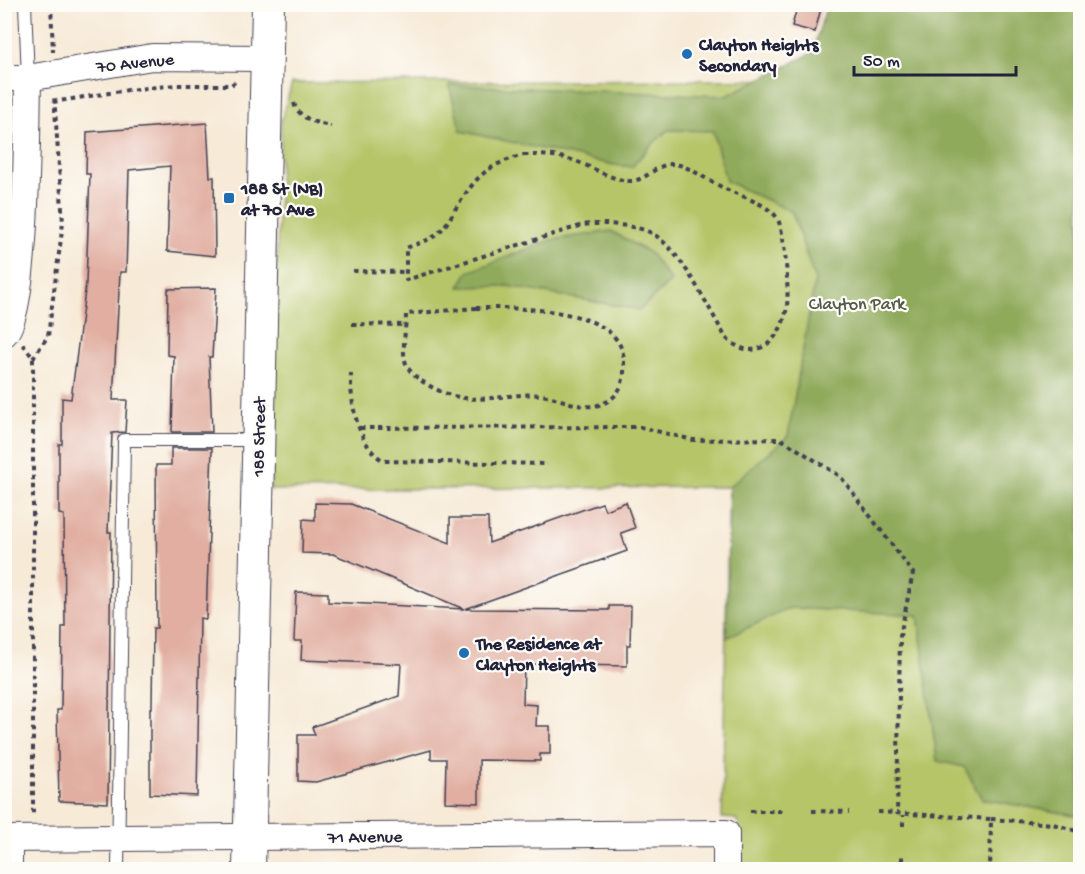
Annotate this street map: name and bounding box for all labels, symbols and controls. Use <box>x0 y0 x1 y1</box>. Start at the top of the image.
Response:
place label: Clayton Heights Secondary <box>698 36 820 78</box>
scale bar <box>854 39 1016 77</box>
marker: Clayton Heights Secondary <box>680 47 694 61</box>
street label: 70 Avenue <box>94 50 176 79</box>
text: 50 m <box>863 52 900 73</box>
place label: 188 St (NB) at 70 Ave <box>240 180 323 222</box>
marker: 188 St (NB) at 70 Ave <box>222 191 236 205</box>
park label: Clayton Park <box>809 295 907 316</box>
street label: 188 Street <box>249 396 272 478</box>
place label: The Residence at Clayton Heights <box>474 635 602 677</box>
marker: The Residence at Clayton Heights <box>457 646 471 660</box>
street label: 71 Avenue <box>326 827 403 850</box>

